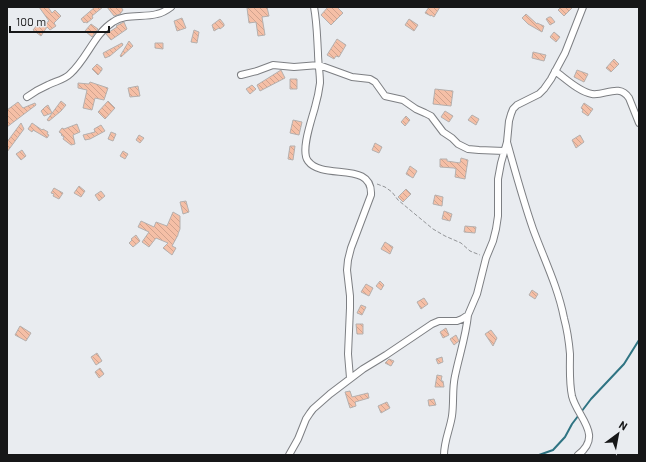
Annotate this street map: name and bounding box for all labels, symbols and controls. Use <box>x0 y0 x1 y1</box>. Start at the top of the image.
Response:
scale bar <box>10 8 109 34</box>
text: 100 m <box>16 14 46 28</box>
north arrow <box>598 414 638 454</box>
text: N <box>617 418 630 433</box>

